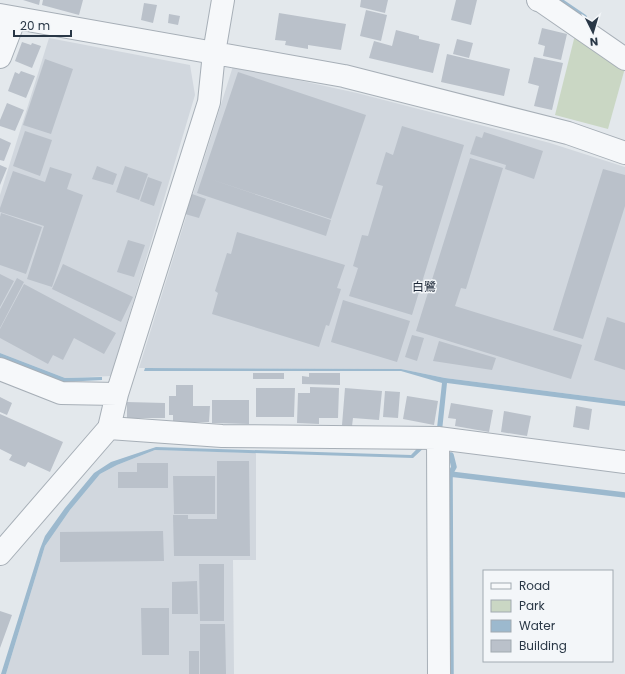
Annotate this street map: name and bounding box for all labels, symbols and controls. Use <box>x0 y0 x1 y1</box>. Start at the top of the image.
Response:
scale bar <box>14 12 71 38</box>
north arrow <box>573 12 613 52</box>
text: 20 m <box>20 17 50 34</box>
text: N <box>589 34 599 50</box>
district label: 白鷺 <box>412 278 436 295</box>
legend <box>483 570 613 662</box>
text: Road <box>519 577 550 594</box>
text: Park <box>519 597 546 614</box>
text: Water <box>519 617 556 634</box>
text: Building <box>519 637 567 654</box>

